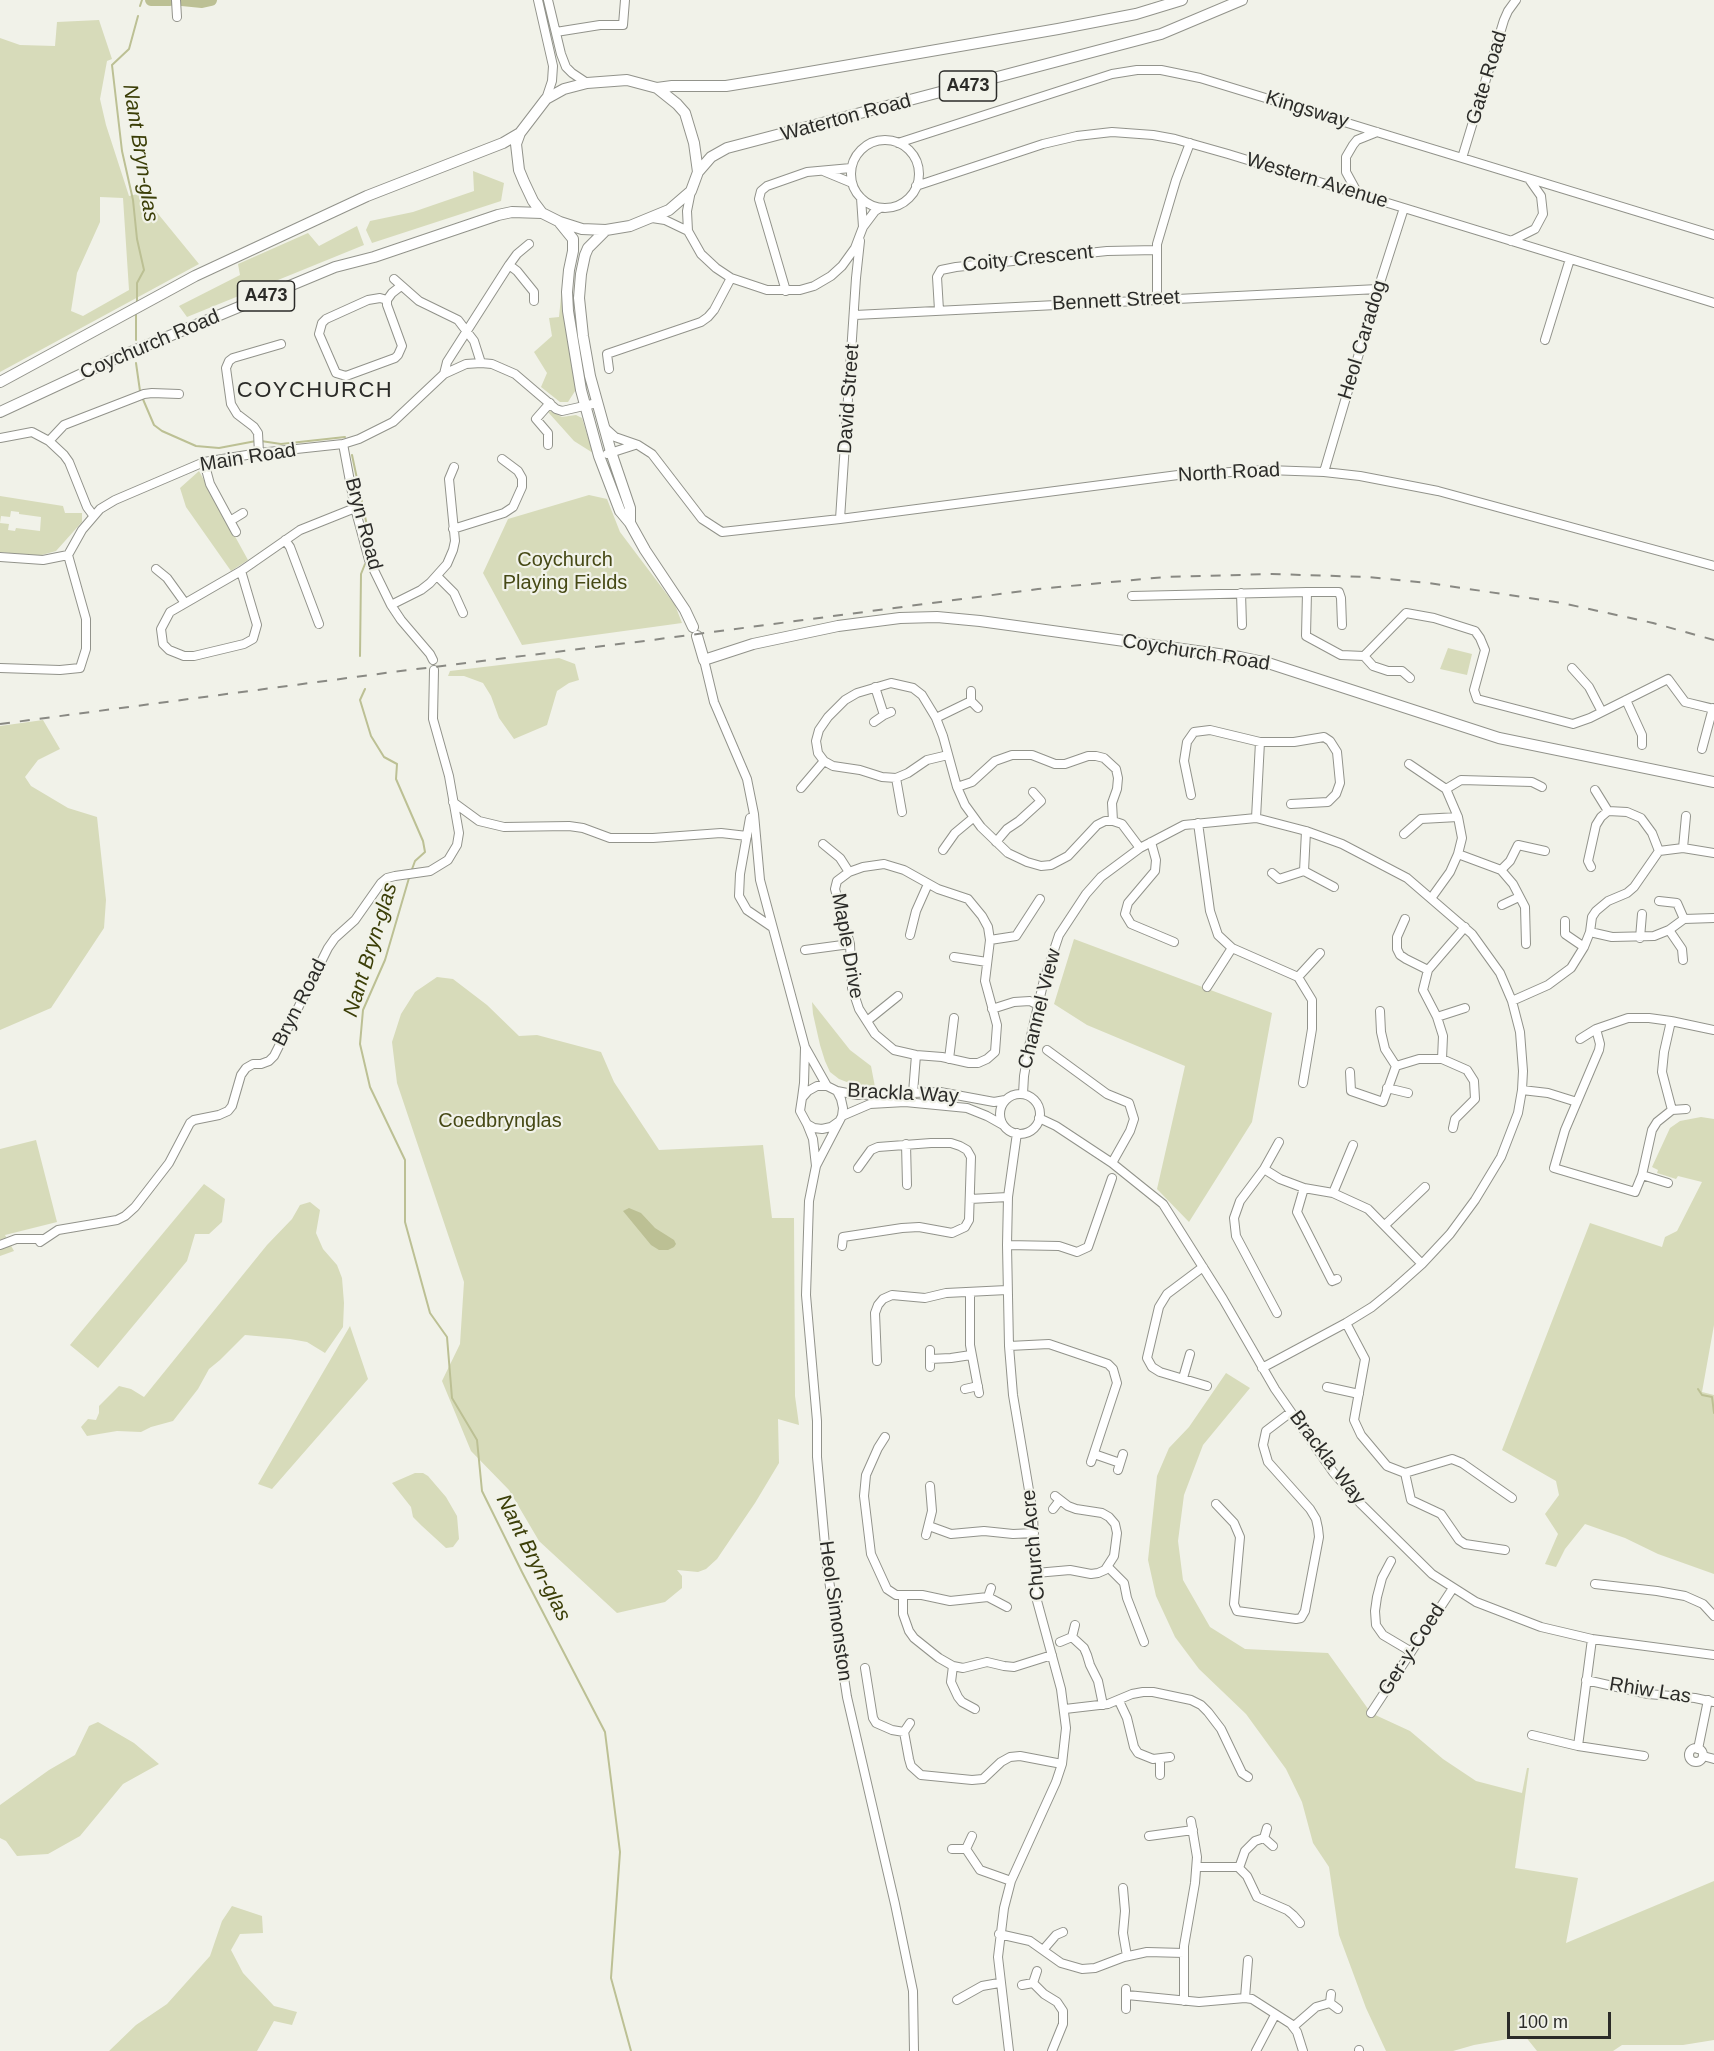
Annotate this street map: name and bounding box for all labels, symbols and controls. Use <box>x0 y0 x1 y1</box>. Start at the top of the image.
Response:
street label: Gate Road <box>1461 28 1513 128</box>
road number: A473 <box>940 71 996 101</box>
water label: Nant Bryn-glas <box>117 82 163 224</box>
street label: Kingsway <box>1263 86 1351 134</box>
street label: Waterton Road <box>778 89 914 147</box>
street label: Western Avenue <box>1243 148 1391 214</box>
street label: Coity Crescent <box>962 240 1094 278</box>
street label: Heol Caradog <box>1333 277 1393 403</box>
road number: A473 <box>238 281 294 311</box>
street label: Bennett Street <box>1052 286 1180 316</box>
street label: Coychurch Road <box>77 305 223 385</box>
street label: David Street <box>833 343 865 455</box>
district label: COYCHURCH <box>237 378 393 404</box>
street label: Main Road <box>198 439 298 477</box>
street label: North Road <box>1177 458 1281 488</box>
street label: Bryn Road <box>339 475 387 573</box>
park label: Coychurch Playing Fields <box>503 548 627 595</box>
street label: Coychurch Road <box>1121 629 1271 677</box>
water label: Nant Bryn-glas <box>339 880 403 1020</box>
street label: Maple Drive <box>826 891 868 1001</box>
street label: Channel View <box>1013 946 1067 1072</box>
street label: Bryn Road <box>268 955 332 1051</box>
street label: Brackla Way <box>847 1079 959 1109</box>
park label: Coedbrynglas <box>438 1109 562 1133</box>
street label: Brackla Way <box>1284 1406 1370 1510</box>
street label: Church Acre <box>1017 1489 1051 1601</box>
water label: Nant Bryn-glas <box>490 1490 576 1626</box>
street label: Heol Simonston <box>813 1539 857 1683</box>
street label: Ger-y-Coed <box>1373 1600 1451 1700</box>
street label: Rhiw Las <box>1608 1673 1692 1709</box>
scale bar <box>1510 2000 1614 2038</box>
text: 100 m <box>1518 2012 1568 2032</box>

